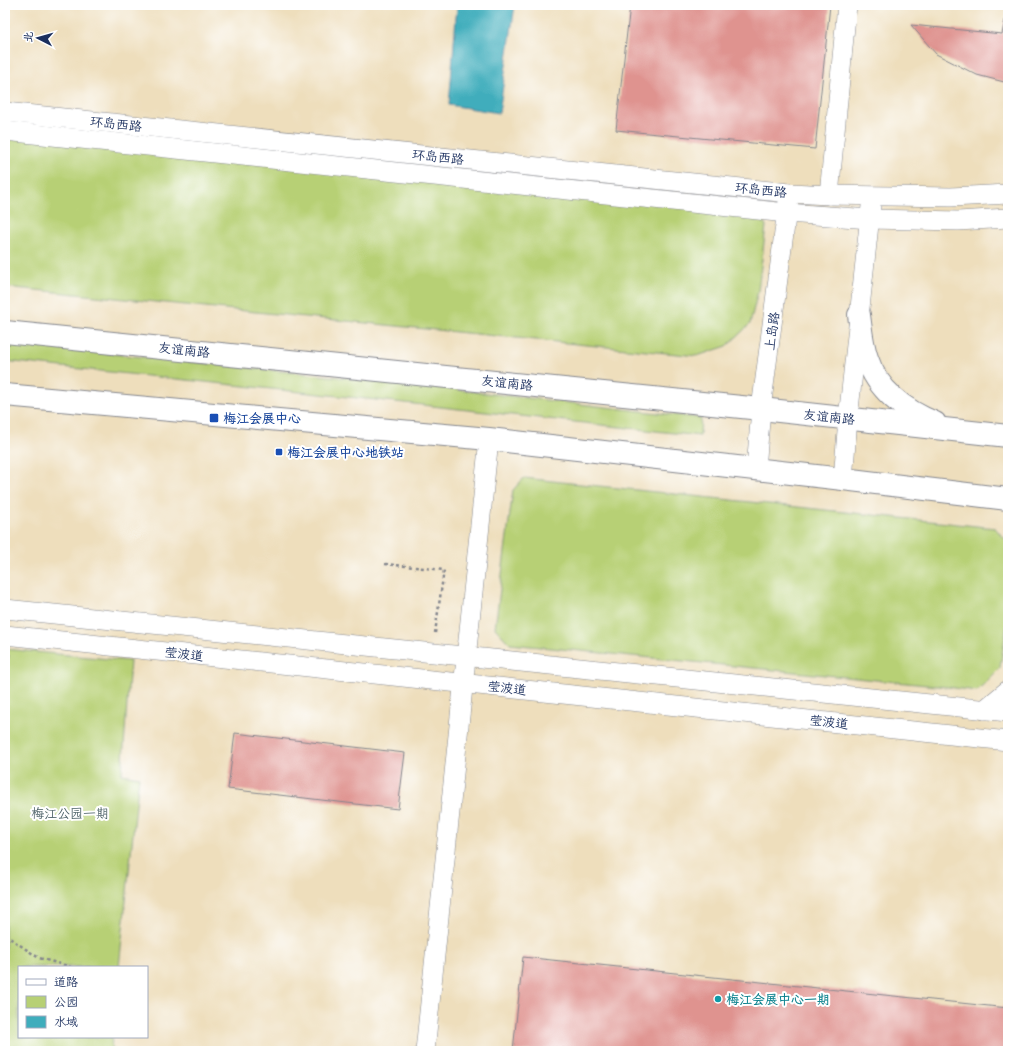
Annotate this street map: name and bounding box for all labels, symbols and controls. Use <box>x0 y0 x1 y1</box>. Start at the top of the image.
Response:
north arrow <box>18 18 58 58</box>
text: 北 <box>22 31 36 43</box>
street label: 环岛西路 <box>89 114 143 134</box>
street label: 环岛西路 <box>411 147 465 167</box>
street label: 环岛西路 <box>734 180 788 200</box>
street label: 上岛路 <box>762 311 782 351</box>
street label: 友谊南路 <box>157 340 211 360</box>
street label: 友谊南路 <box>480 373 534 393</box>
street label: 友谊南路 <box>802 407 856 427</box>
place label: 梅江会展中心 <box>223 411 301 426</box>
marker: 梅江会展中心 <box>208 412 220 424</box>
place label: 梅江会展中心地铁站 <box>287 445 404 460</box>
marker: 梅江会展中心地铁站 <box>274 447 284 457</box>
street label: 莹波道 <box>164 645 204 663</box>
street label: 莹波道 <box>487 679 527 697</box>
street label: 莹波道 <box>809 713 849 731</box>
park label: 梅江公园一期 <box>31 806 109 821</box>
legend <box>18 966 148 1038</box>
text: 道路 <box>54 975 78 989</box>
place label: 梅江会展中心一期 <box>726 992 830 1007</box>
marker: 梅江会展中心一期 <box>713 994 723 1004</box>
text: 公园 <box>54 995 78 1009</box>
text: 水域 <box>54 1015 78 1029</box>

